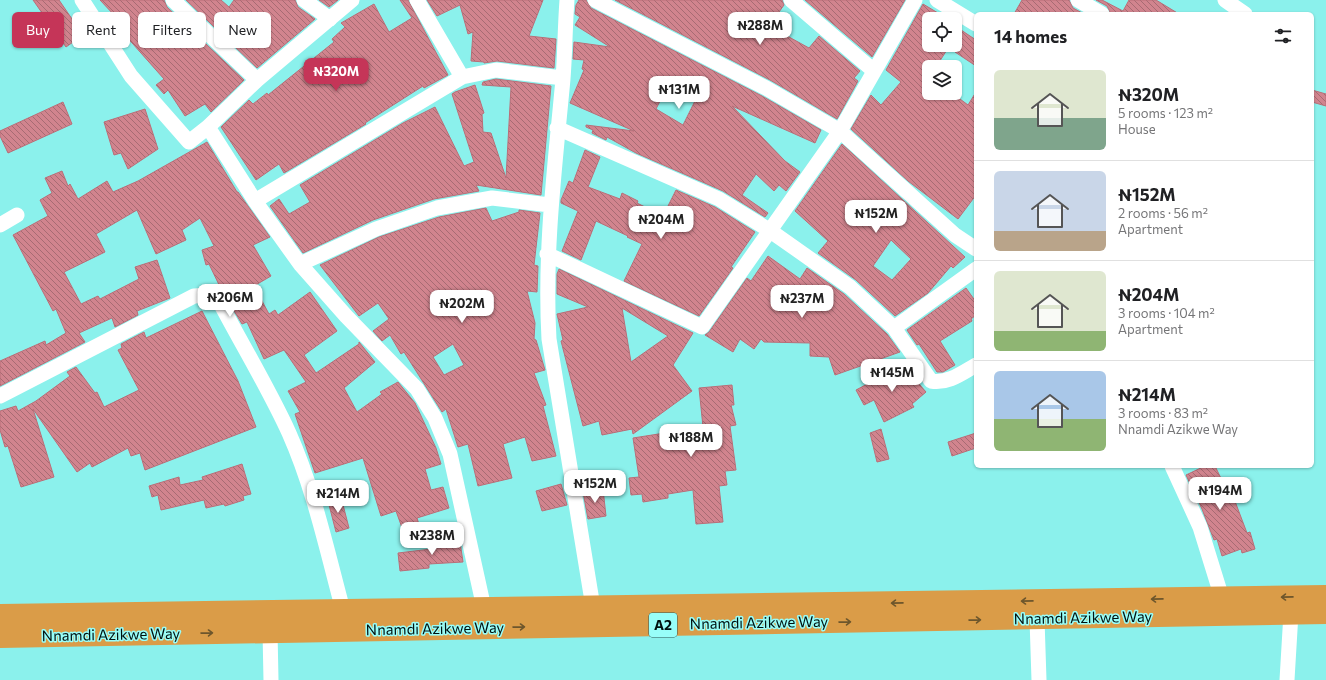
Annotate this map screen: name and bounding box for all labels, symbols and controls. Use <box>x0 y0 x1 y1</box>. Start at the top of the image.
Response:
chip: Buy <box>12 12 64 48</box>
chip: Rent <box>72 12 130 48</box>
chip: Filters <box>138 12 206 48</box>
chip: New <box>214 12 271 48</box>
pin: ₦288M <box>732 12 788 46</box>
map controls <box>922 12 962 100</box>
button: locate <box>922 12 962 52</box>
text: ₦288M <box>737 17 783 33</box>
icon: filters <box>1272 25 1294 47</box>
text: 14 homes <box>994 26 1067 47</box>
pin: ₦320M <box>308 58 364 92</box>
button: layers <box>922 60 962 100</box>
text: ₦320M <box>313 63 359 79</box>
pin: ₦131M <box>651 76 707 110</box>
text: ₦131M <box>658 81 700 97</box>
text: ₦320M <box>1118 84 1179 105</box>
icon: home <box>1026 86 1074 134</box>
text: 5 rooms · 123 m² <box>1118 105 1213 121</box>
text: House <box>1118 121 1156 137</box>
text: ₦152M <box>1118 184 1176 205</box>
icon: home <box>1026 187 1074 235</box>
pin: ₦152M <box>848 200 904 234</box>
text: ₦152M <box>854 205 898 221</box>
text: 2 rooms · 56 m² <box>1118 205 1208 221</box>
pin: ₦204M <box>633 206 689 240</box>
text: ₦204M <box>638 211 684 227</box>
text: Apartment <box>1118 221 1183 237</box>
pin: ₦206M <box>202 284 258 318</box>
text: ₦204M <box>1118 284 1179 305</box>
pin: ₦237M <box>774 285 830 319</box>
icon: home <box>1026 287 1074 335</box>
text: ₦206M <box>207 289 253 305</box>
pin: ₦202M <box>434 290 490 324</box>
text: ₦237M <box>780 290 825 306</box>
text: ₦202M <box>439 295 485 311</box>
text: 3 rooms · 104 m² <box>1118 305 1215 321</box>
text: Apartment <box>1118 321 1183 337</box>
pin: ₦145M <box>864 359 920 393</box>
text: ₦145M <box>870 364 914 380</box>
text: ₦214M <box>1118 384 1176 405</box>
icon: home <box>1026 387 1074 435</box>
text: 3 rooms · 83 m² <box>1118 405 1208 421</box>
text: Nnamdi Azikwe Way <box>1118 421 1238 437</box>
pin: ₦188M <box>663 424 719 458</box>
text: ₦188M <box>668 429 714 445</box>
pin: ₦152M <box>567 470 623 504</box>
text: ₦152M <box>573 475 617 491</box>
pin: ₦194M <box>1192 477 1248 511</box>
pin: ₦214M <box>310 480 366 514</box>
text: ₦194M <box>1197 482 1243 498</box>
text: ₦214M <box>316 485 360 501</box>
pin: ₦238M <box>404 522 460 556</box>
text: ₦238M <box>409 527 455 543</box>
one-way arrow <box>1281 593 1294 601</box>
one-way arrow <box>1151 595 1164 603</box>
one-way arrow <box>1021 597 1034 605</box>
one-way arrow <box>891 599 904 606</box>
street label: Nnamdi Azikwe Way <box>1014 607 1153 627</box>
street label: Nnamdi Azikwe Way <box>690 612 829 632</box>
road number: A2 <box>649 613 677 637</box>
one-way arrow <box>968 616 981 624</box>
street label: Nnamdi Azikwe Way <box>366 618 505 638</box>
one-way arrow <box>838 618 851 626</box>
one-way arrow <box>512 623 525 631</box>
street label: Nnamdi Azikwe Way <box>42 624 181 644</box>
one-way arrow <box>200 629 213 637</box>

